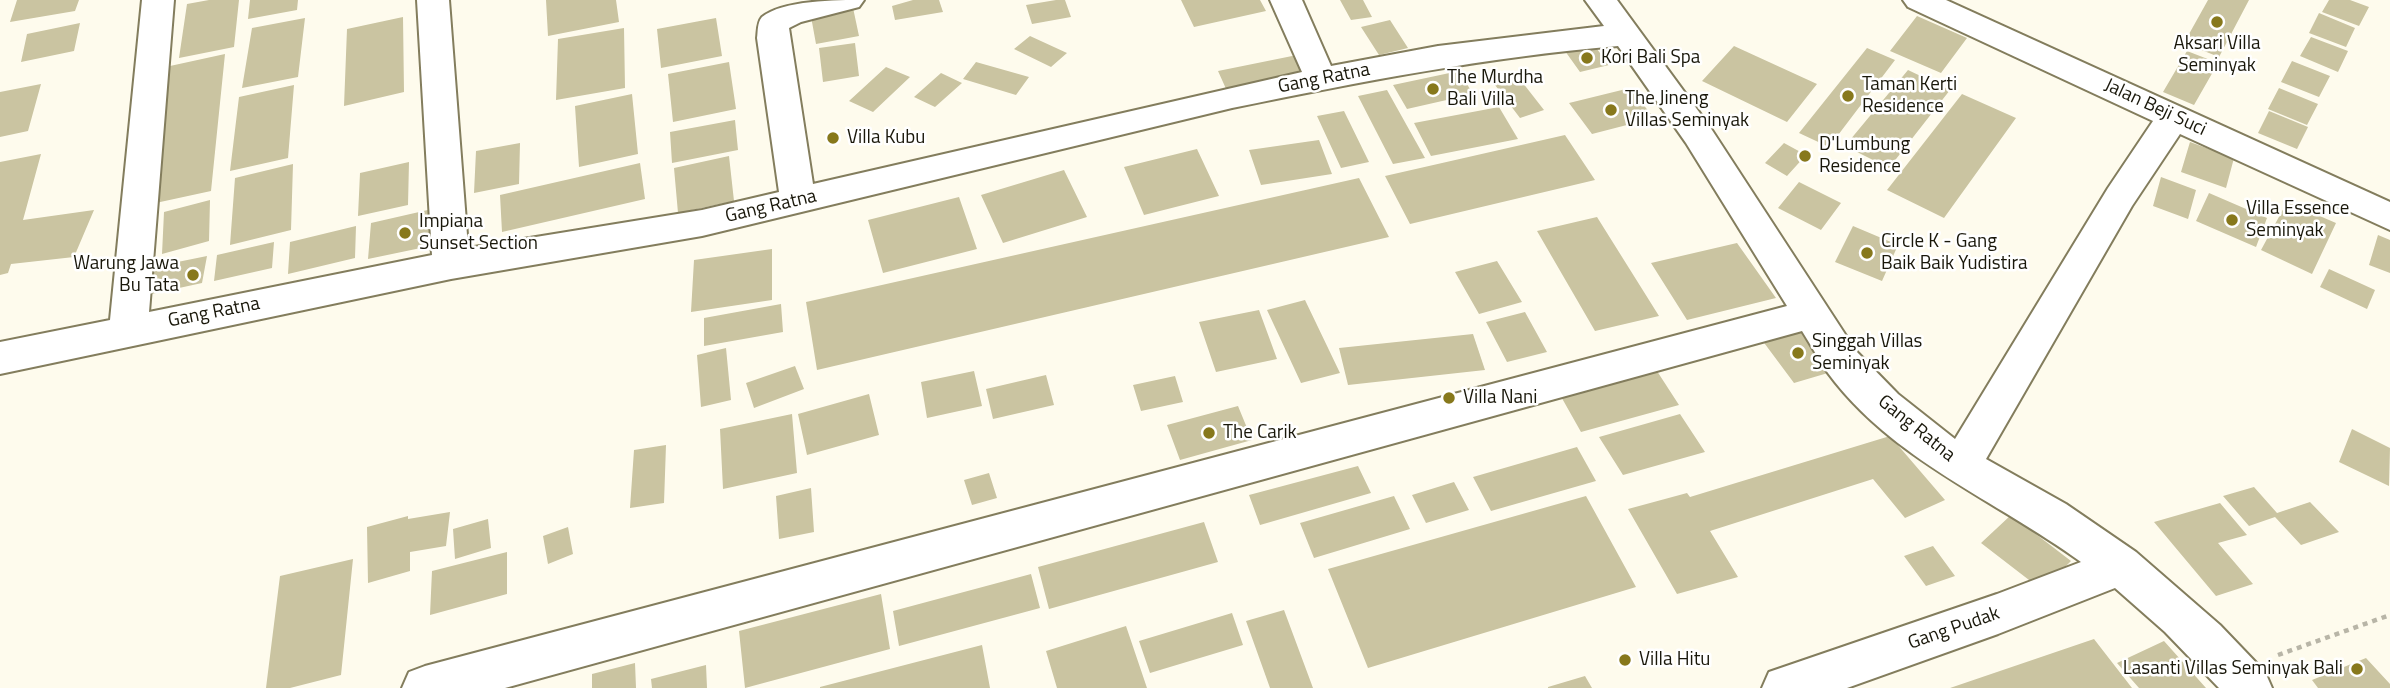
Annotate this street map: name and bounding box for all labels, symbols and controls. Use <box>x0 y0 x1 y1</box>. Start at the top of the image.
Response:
marker: Aksari Villa Seminyak <box>2209 14 2225 30</box>
place label: Aksari Villa Seminyak <box>2173 33 2261 77</box>
place label: Kori Bali Spa <box>1601 47 1700 69</box>
marker: Kori Bali Spa <box>1579 50 1595 66</box>
street label: Gang Ratna <box>1276 59 1372 99</box>
place label: The Murdha Bali Villa <box>1447 67 1543 111</box>
place label: Taman Kerti Residence <box>1862 74 1957 118</box>
street label: Jalan Beji Suci <box>2100 74 2210 142</box>
marker: The Murdha Bali Villa <box>1425 81 1441 97</box>
place label: The Jineng Villas Seminyak <box>1625 88 1749 132</box>
marker: Taman Kerti Residence <box>1840 88 1856 104</box>
marker: The Jineng Villas Seminyak <box>1603 102 1619 118</box>
place label: Villa Kubu <box>847 127 925 149</box>
marker: Villa Kubu <box>825 130 841 146</box>
place label: D'Lumbung Residence <box>1819 134 1910 178</box>
marker: D'Lumbung Residence <box>1797 148 1813 164</box>
street label: Gang Ratna <box>723 185 819 229</box>
place label: Villa Essence Seminyak <box>2246 198 2349 242</box>
place label: Impiana Sunset Section <box>419 211 538 255</box>
marker: Villa Essence Seminyak <box>2224 212 2240 228</box>
marker: Impiana Sunset Section <box>397 225 413 241</box>
place label: Circle K - Gang Baik Baik Yudistira <box>1881 231 2027 275</box>
marker: Circle K - Gang Baik Baik Yudistira <box>1859 245 1875 261</box>
place label: Warung Jawa Bu Tata <box>73 253 179 297</box>
marker: Warung Jawa Bu Tata <box>185 267 201 283</box>
street label: Gang Ratna <box>166 293 262 333</box>
place label: Singgah Villas Seminyak <box>1812 331 1922 375</box>
marker: Singgah Villas Seminyak <box>1790 345 1806 361</box>
place label: Villa Nani <box>1463 387 1537 409</box>
marker: Villa Nani <box>1441 390 1457 406</box>
street label: Gang Ratna <box>1873 391 1959 467</box>
place label: The Carik <box>1223 422 1297 444</box>
marker: The Carik <box>1201 425 1217 441</box>
street label: Gang Pudak <box>1905 603 2003 655</box>
place label: Villa Hitu <box>1639 649 1710 671</box>
marker: Villa Hitu <box>1617 652 1633 668</box>
place label: Lasanti Villas Seminyak Bali <box>2123 658 2343 680</box>
marker: Lasanti Villas Seminyak Bali <box>2349 661 2365 677</box>

